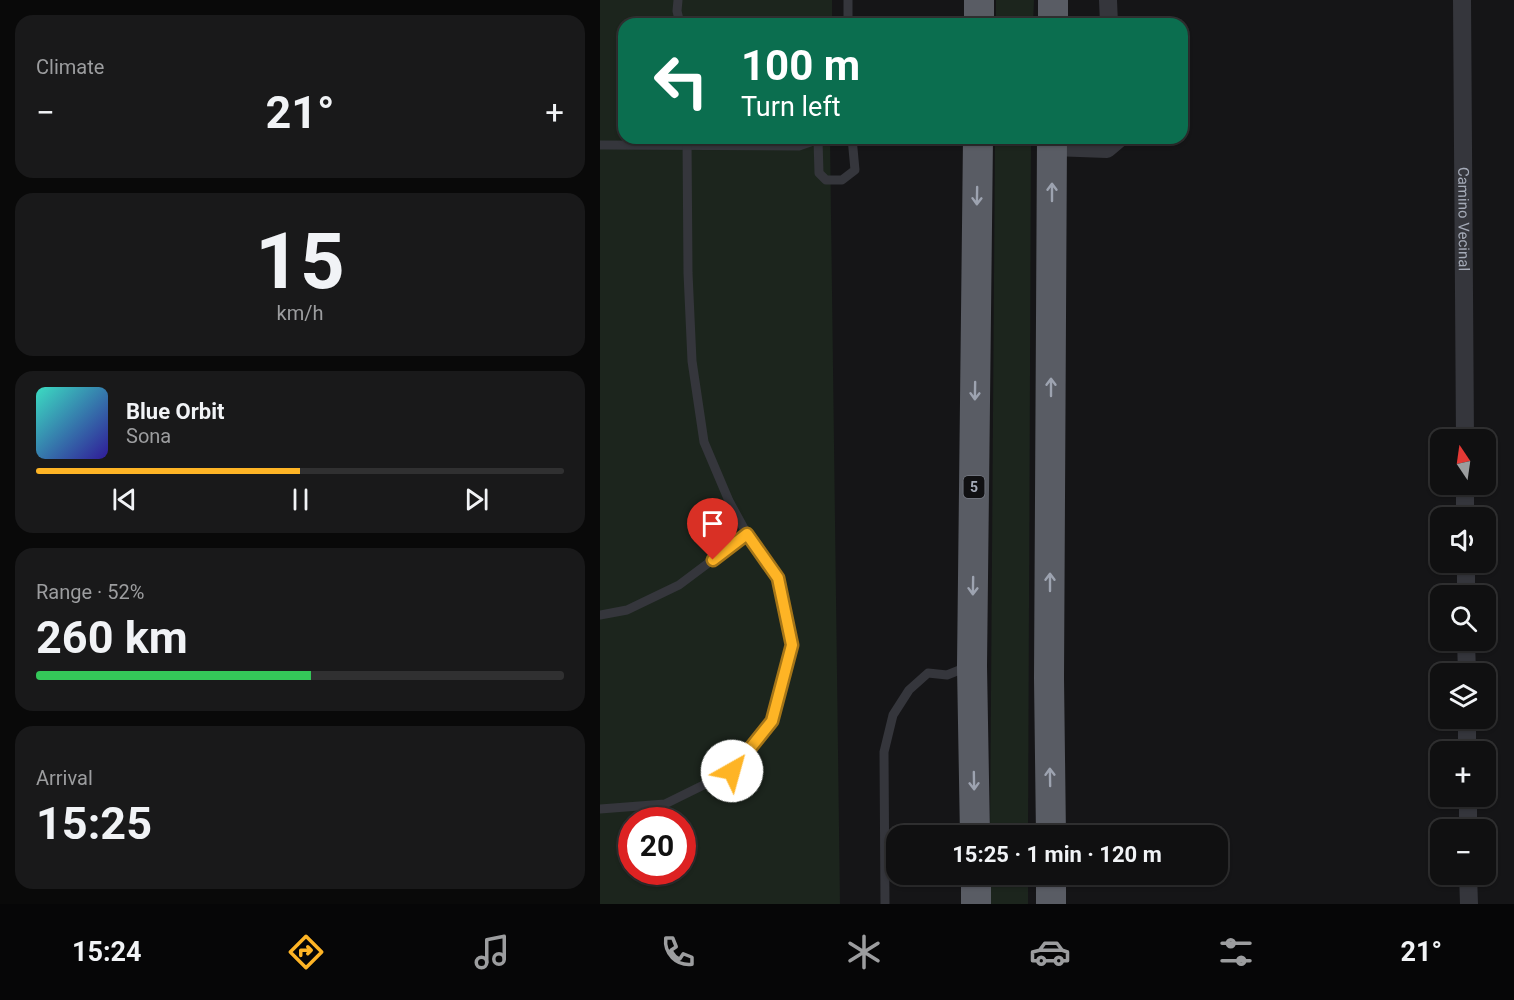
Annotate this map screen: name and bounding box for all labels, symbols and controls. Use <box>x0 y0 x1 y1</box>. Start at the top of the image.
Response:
text: 100 m <box>741 41 860 90</box>
icon: left <box>642 42 720 120</box>
text: Climate <box>36 55 104 79</box>
text: 21° <box>265 86 335 139</box>
text: Turn left <box>741 91 841 123</box>
text: − <box>36 93 55 132</box>
text: + <box>545 93 564 132</box>
street label: Camino Vecinal <box>1454 167 1473 271</box>
one-way arrow <box>1046 183 1058 203</box>
one-way arrow <box>971 186 983 206</box>
text: 15 <box>255 216 345 307</box>
text: km/h <box>277 301 323 325</box>
one-way arrow <box>1045 378 1057 398</box>
one-way arrow <box>969 381 981 401</box>
text: Blue Orbit <box>126 399 224 424</box>
text: Sona <box>126 424 171 448</box>
north arrow <box>1430 429 1496 495</box>
map controls <box>1430 429 1496 885</box>
road number: 5 <box>964 476 985 498</box>
icon: previous <box>108 483 141 516</box>
icon: pause <box>284 483 317 516</box>
icon: next <box>460 483 493 516</box>
pin <box>687 498 738 560</box>
icon: arrive <box>696 507 729 540</box>
button: sound <box>1430 507 1496 573</box>
one-way arrow <box>1044 573 1056 593</box>
one-way arrow <box>967 576 979 596</box>
text: Range · 52% <box>36 580 144 604</box>
button: search <box>1430 585 1496 651</box>
text: 260 km <box>36 611 188 664</box>
button: layers <box>1430 663 1496 729</box>
position arrow <box>700 739 764 803</box>
button: + <box>1430 741 1496 807</box>
text: Arrival <box>36 766 93 790</box>
one-way arrow <box>1044 768 1056 788</box>
one-way arrow <box>968 771 980 791</box>
text: 15:25 <box>36 797 152 850</box>
speed limit sign: 20 <box>618 807 696 885</box>
button: − <box>1430 819 1496 885</box>
text: 15:25 · 1 min · 120 m <box>952 842 1162 867</box>
icon: directions <box>285 931 327 973</box>
icon: music <box>471 931 513 973</box>
icon: phone <box>657 931 699 973</box>
icon: climate <box>843 931 885 973</box>
icon: car <box>1029 931 1071 973</box>
icon: filters <box>1215 931 1257 973</box>
text: 15:24 <box>72 936 142 968</box>
text: 21° <box>1401 936 1442 968</box>

